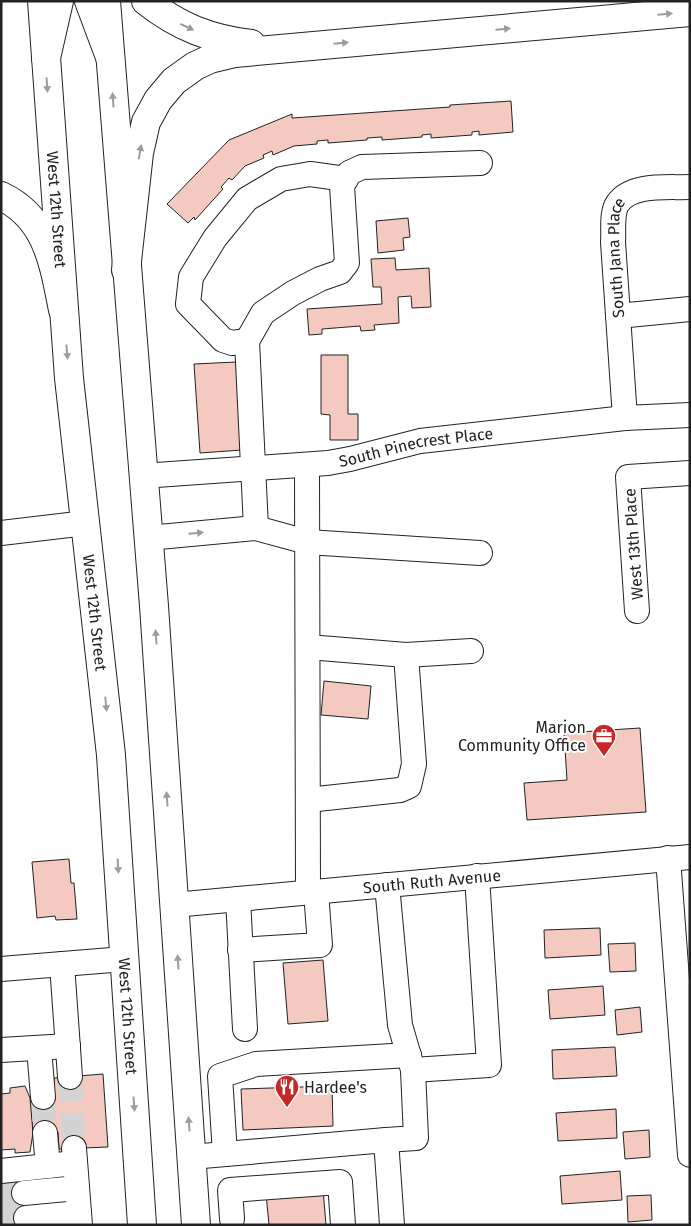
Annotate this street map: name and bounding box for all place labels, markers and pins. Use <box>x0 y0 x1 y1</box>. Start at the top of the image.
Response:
place label: Marion Community Office <box>458 718 586 755</box>
office icon: Marion Community Office <box>591 723 617 757</box>
restaurant icon: Hardee's <box>274 1074 300 1108</box>
place label: Hardee's <box>304 1078 367 1097</box>

